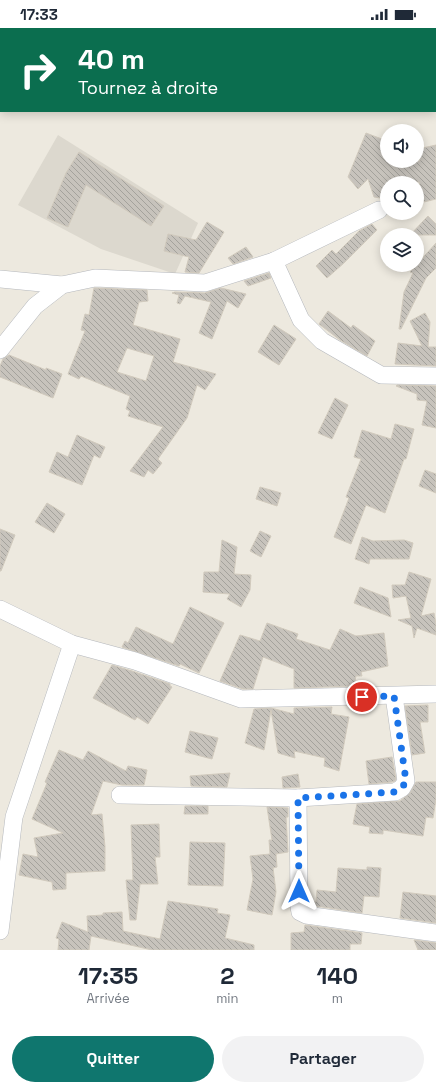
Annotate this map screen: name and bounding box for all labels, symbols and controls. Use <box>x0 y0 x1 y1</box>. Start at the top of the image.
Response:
text: 17:33 <box>20 5 58 24</box>
text: 40 m <box>78 41 145 77</box>
icon: right <box>12 44 64 96</box>
text: Tournez à droite <box>78 76 218 99</box>
map controls <box>380 124 424 272</box>
button: sound <box>380 124 424 168</box>
button: search <box>380 176 424 220</box>
button: layers <box>380 228 424 272</box>
pin <box>345 680 379 714</box>
icon: arrive <box>351 686 373 708</box>
position arrow <box>278 870 320 912</box>
text: 17:35 <box>78 960 138 991</box>
text: 2 <box>220 960 234 991</box>
text: 140 <box>316 960 358 991</box>
text: Arrivée <box>86 990 130 1007</box>
text: min <box>216 990 238 1007</box>
text: m <box>332 990 343 1007</box>
button: Quitter <box>12 1036 214 1082</box>
button: Partager <box>222 1036 424 1082</box>

